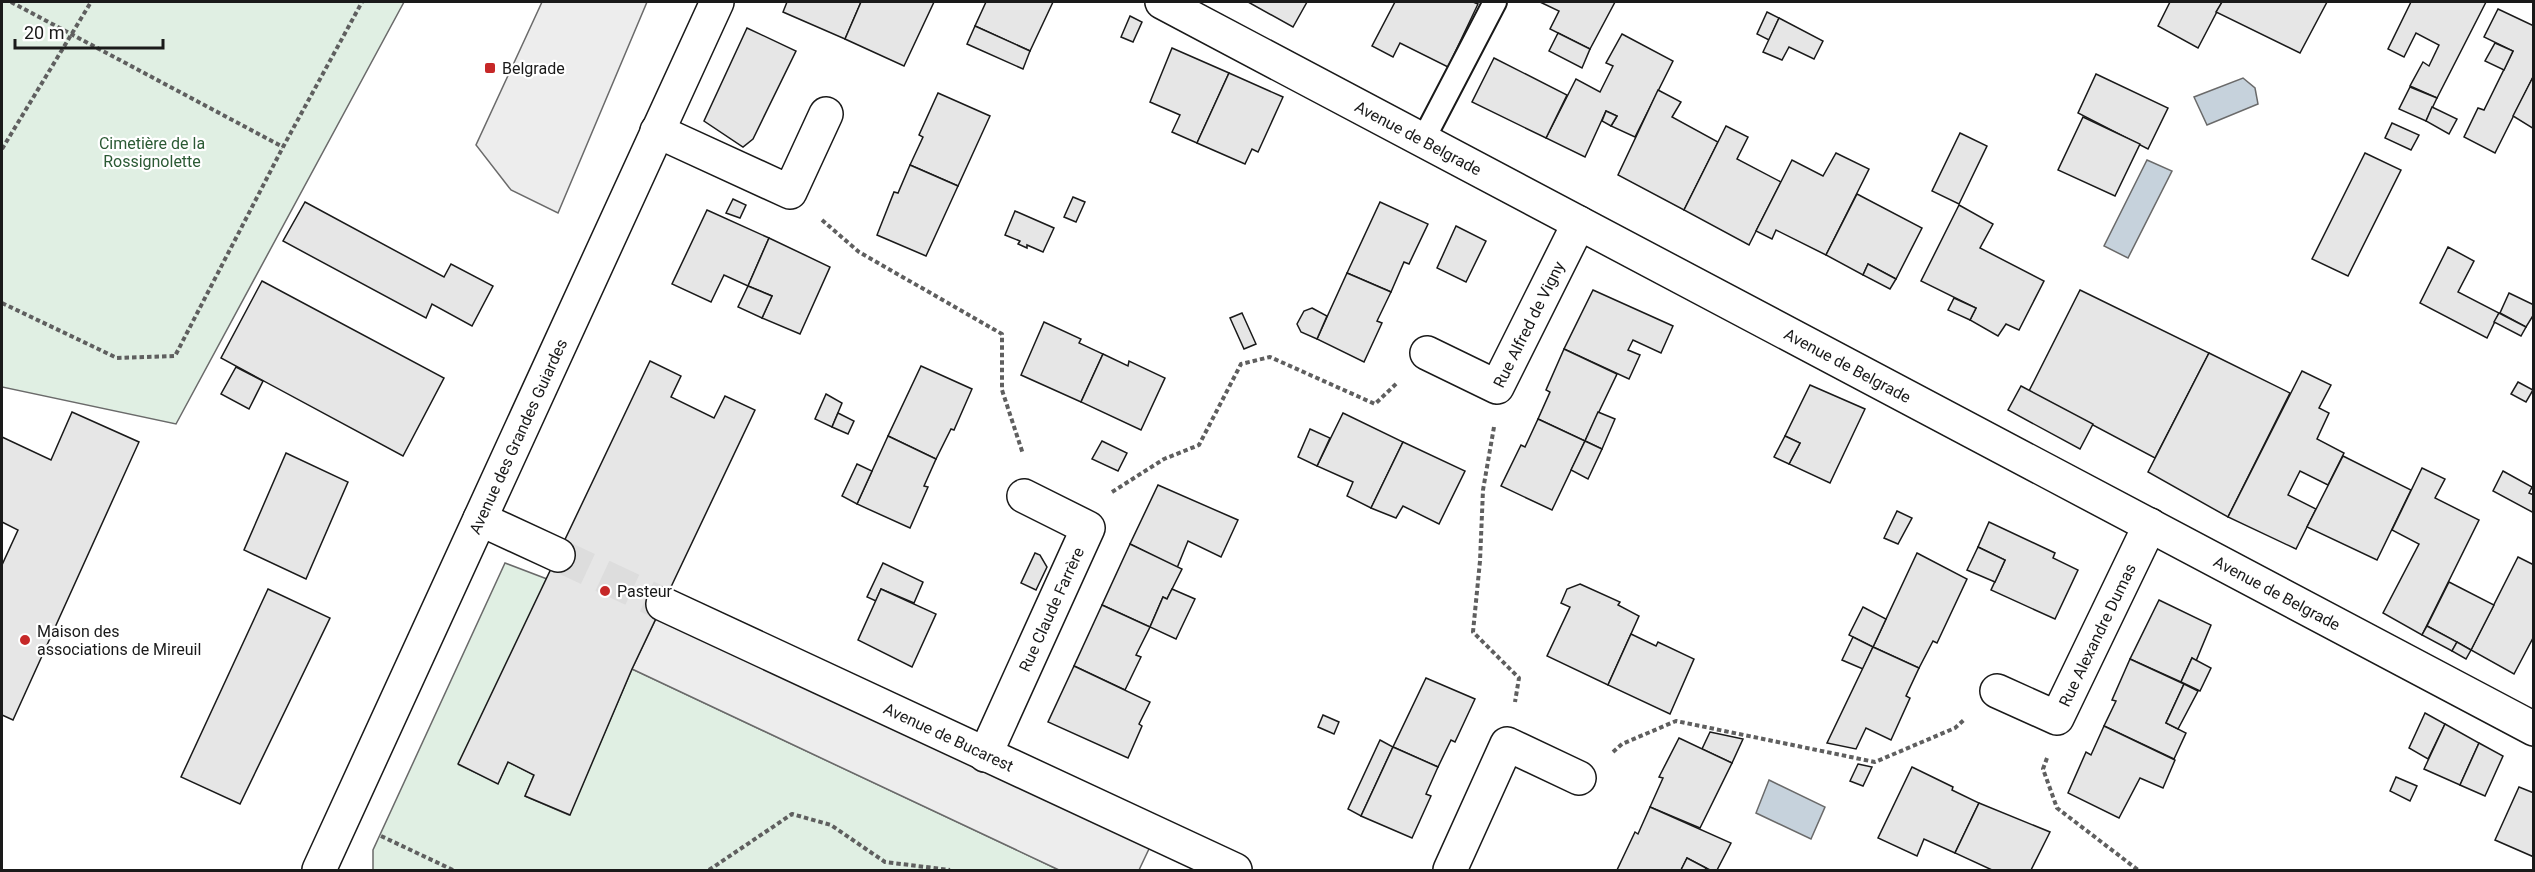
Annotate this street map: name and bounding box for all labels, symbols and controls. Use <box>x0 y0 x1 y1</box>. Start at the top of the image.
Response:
scale bar <box>15 12 164 50</box>
text: 20 m <box>24 22 64 43</box>
place label: Belgrade <box>502 59 565 78</box>
marker: Belgrade <box>483 61 497 75</box>
street label: Avenue de Belgrade <box>1352 97 1485 179</box>
park label: Cimetière de la Rossignolette <box>99 134 205 171</box>
street label: Rue Alfred de Vigny <box>1489 258 1569 391</box>
street label: Avenue de Belgrade <box>1781 324 1914 407</box>
street label: Avenue des Grandes Guiardes <box>465 336 571 537</box>
street label: Rue Claude Farrère <box>1015 544 1088 675</box>
street label: Avenue de Belgrade <box>2210 552 2343 635</box>
street label: Rue Alexandre Dumas <box>2055 561 2140 710</box>
place label: Pasteur <box>617 582 673 601</box>
marker: Pasteur <box>598 584 612 598</box>
place label: Maison des associations de Mireuil <box>37 622 201 659</box>
marker: Maison des associations de Mireuil <box>18 633 32 647</box>
street label: Avenue de Bucarest <box>881 699 1016 776</box>

